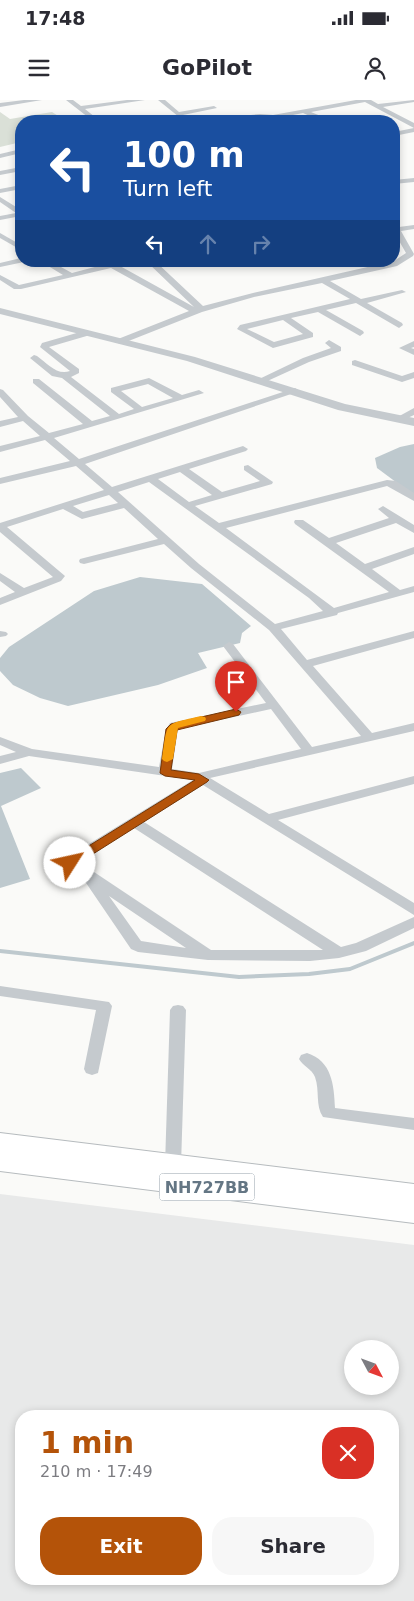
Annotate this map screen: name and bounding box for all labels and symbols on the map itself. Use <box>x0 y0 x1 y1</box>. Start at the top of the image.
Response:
pin <box>215 661 257 712</box>
position arrow <box>43 836 95 888</box>
road number: NH727BB <box>160 1174 254 1200</box>
north arrow <box>344 1340 399 1395</box>

